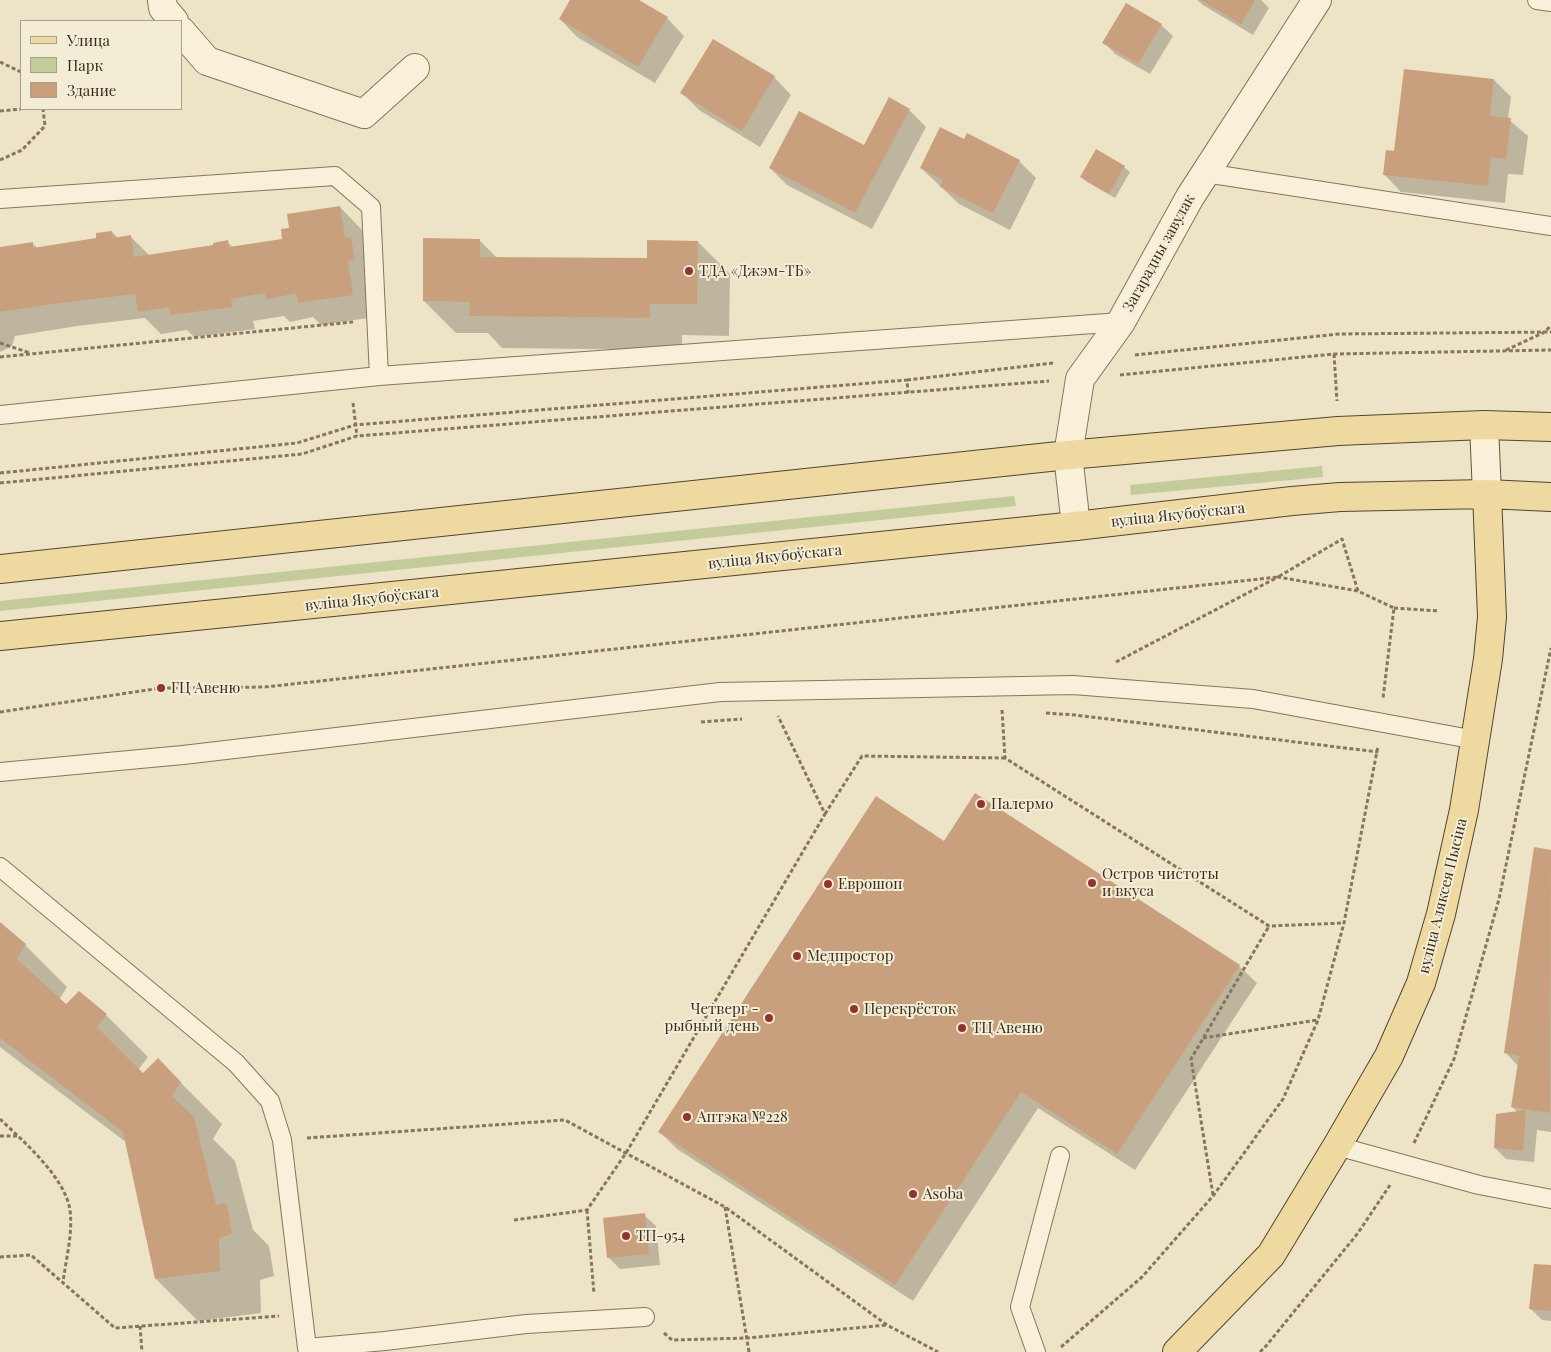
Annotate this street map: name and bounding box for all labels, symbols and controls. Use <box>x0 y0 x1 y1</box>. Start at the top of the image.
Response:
legend <box>20 20 182 110</box>
text: Улица <box>67 30 110 50</box>
text: Парк <box>67 55 103 75</box>
text: Здание <box>67 80 116 100</box>
street label: Загарадны завулак <box>1119 191 1199 315</box>
place label: ТДА «Джэм-ТБ» <box>699 262 811 280</box>
marker: ТДА «Джэм-ТБ» <box>683 265 695 277</box>
street label: вуліца Якубоўскага <box>1110 499 1246 531</box>
street label: вуліца Якубоўскага <box>707 541 843 573</box>
street label: вуліца Якубоўскага <box>304 583 440 615</box>
place label: ГЦ Авеню <box>171 679 240 697</box>
marker: ГЦ Авеню <box>155 682 167 694</box>
place label: Палермо <box>991 795 1053 813</box>
marker: Палермо <box>975 798 987 810</box>
street label: вуліца Аляксея Пысіна <box>1415 817 1471 975</box>
place label: Остров чистоты и вкуса <box>1102 865 1219 900</box>
place label: Еврошоп <box>838 875 902 893</box>
marker: Остров чистоты и вкуса <box>1086 877 1098 889</box>
marker: Еврошоп <box>822 878 834 890</box>
place label: Медпростор <box>807 947 893 965</box>
marker: Медпростор <box>791 950 803 962</box>
place label: Четверг - рыбный день <box>665 1000 759 1035</box>
place label: Перекрёсток <box>864 1000 956 1018</box>
marker: Перекрёсток <box>848 1003 860 1015</box>
marker: Четверг - рыбный день <box>763 1012 775 1024</box>
place label: ТЦ Авеню <box>972 1019 1043 1037</box>
marker: ТЦ Авеню <box>956 1022 968 1034</box>
place label: Аптэка №228 <box>697 1108 788 1126</box>
marker: Аптэка №228 <box>681 1111 693 1123</box>
place label: Asoba <box>923 1185 963 1203</box>
marker: Asoba <box>907 1188 919 1200</box>
place label: ТП-954 <box>636 1227 685 1245</box>
marker: ТП-954 <box>620 1230 632 1242</box>

